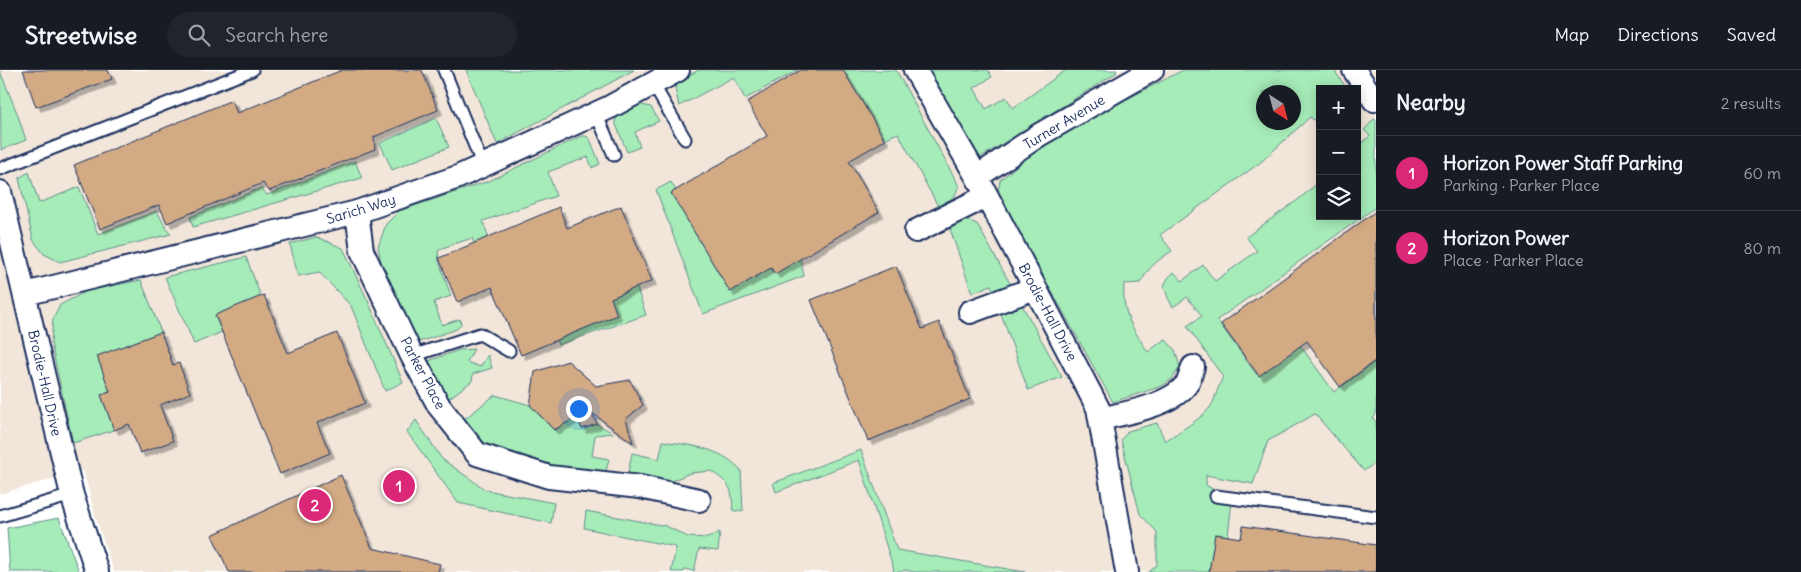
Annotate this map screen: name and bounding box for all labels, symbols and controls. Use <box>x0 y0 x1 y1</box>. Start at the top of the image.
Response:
search box <box>167 12 517 57</box>
text: Streetwise <box>25 20 137 50</box>
icon: search <box>185 21 213 49</box>
text: Search here <box>225 23 328 47</box>
text: Map <box>1554 23 1589 46</box>
text: Directions <box>1617 23 1699 46</box>
text: Saved <box>1727 23 1776 46</box>
north arrow <box>1256 85 1301 130</box>
map controls <box>1316 85 1361 220</box>
button: + <box>1316 85 1361 130</box>
text: Nearby <box>1396 89 1466 116</box>
street label: Turner Avenue <box>1020 91 1108 153</box>
text: 2 results <box>1721 93 1781 113</box>
button: − <box>1316 130 1361 175</box>
text: Horizon Power Staff Parking <box>1443 151 1683 175</box>
text: 1 <box>1409 163 1415 183</box>
text: 60 m <box>1743 163 1781 183</box>
button: layers <box>1316 175 1361 220</box>
text: Parking · Parker Place <box>1443 175 1600 195</box>
street label: Sarich Way <box>324 190 398 228</box>
text: Horizon Power <box>1443 226 1569 250</box>
text: 2 <box>1408 238 1416 258</box>
text: 80 m <box>1743 238 1781 258</box>
text: Place · Parker Place <box>1443 250 1584 270</box>
street label: Brodie-Hall Drive <box>1015 260 1081 364</box>
street label: Brodie-Hall Drive <box>24 328 66 438</box>
street label: Parker Place <box>396 334 450 412</box>
your location <box>566 396 592 422</box>
pin: 1 <box>383 467 415 505</box>
pin: 2 <box>299 486 331 524</box>

